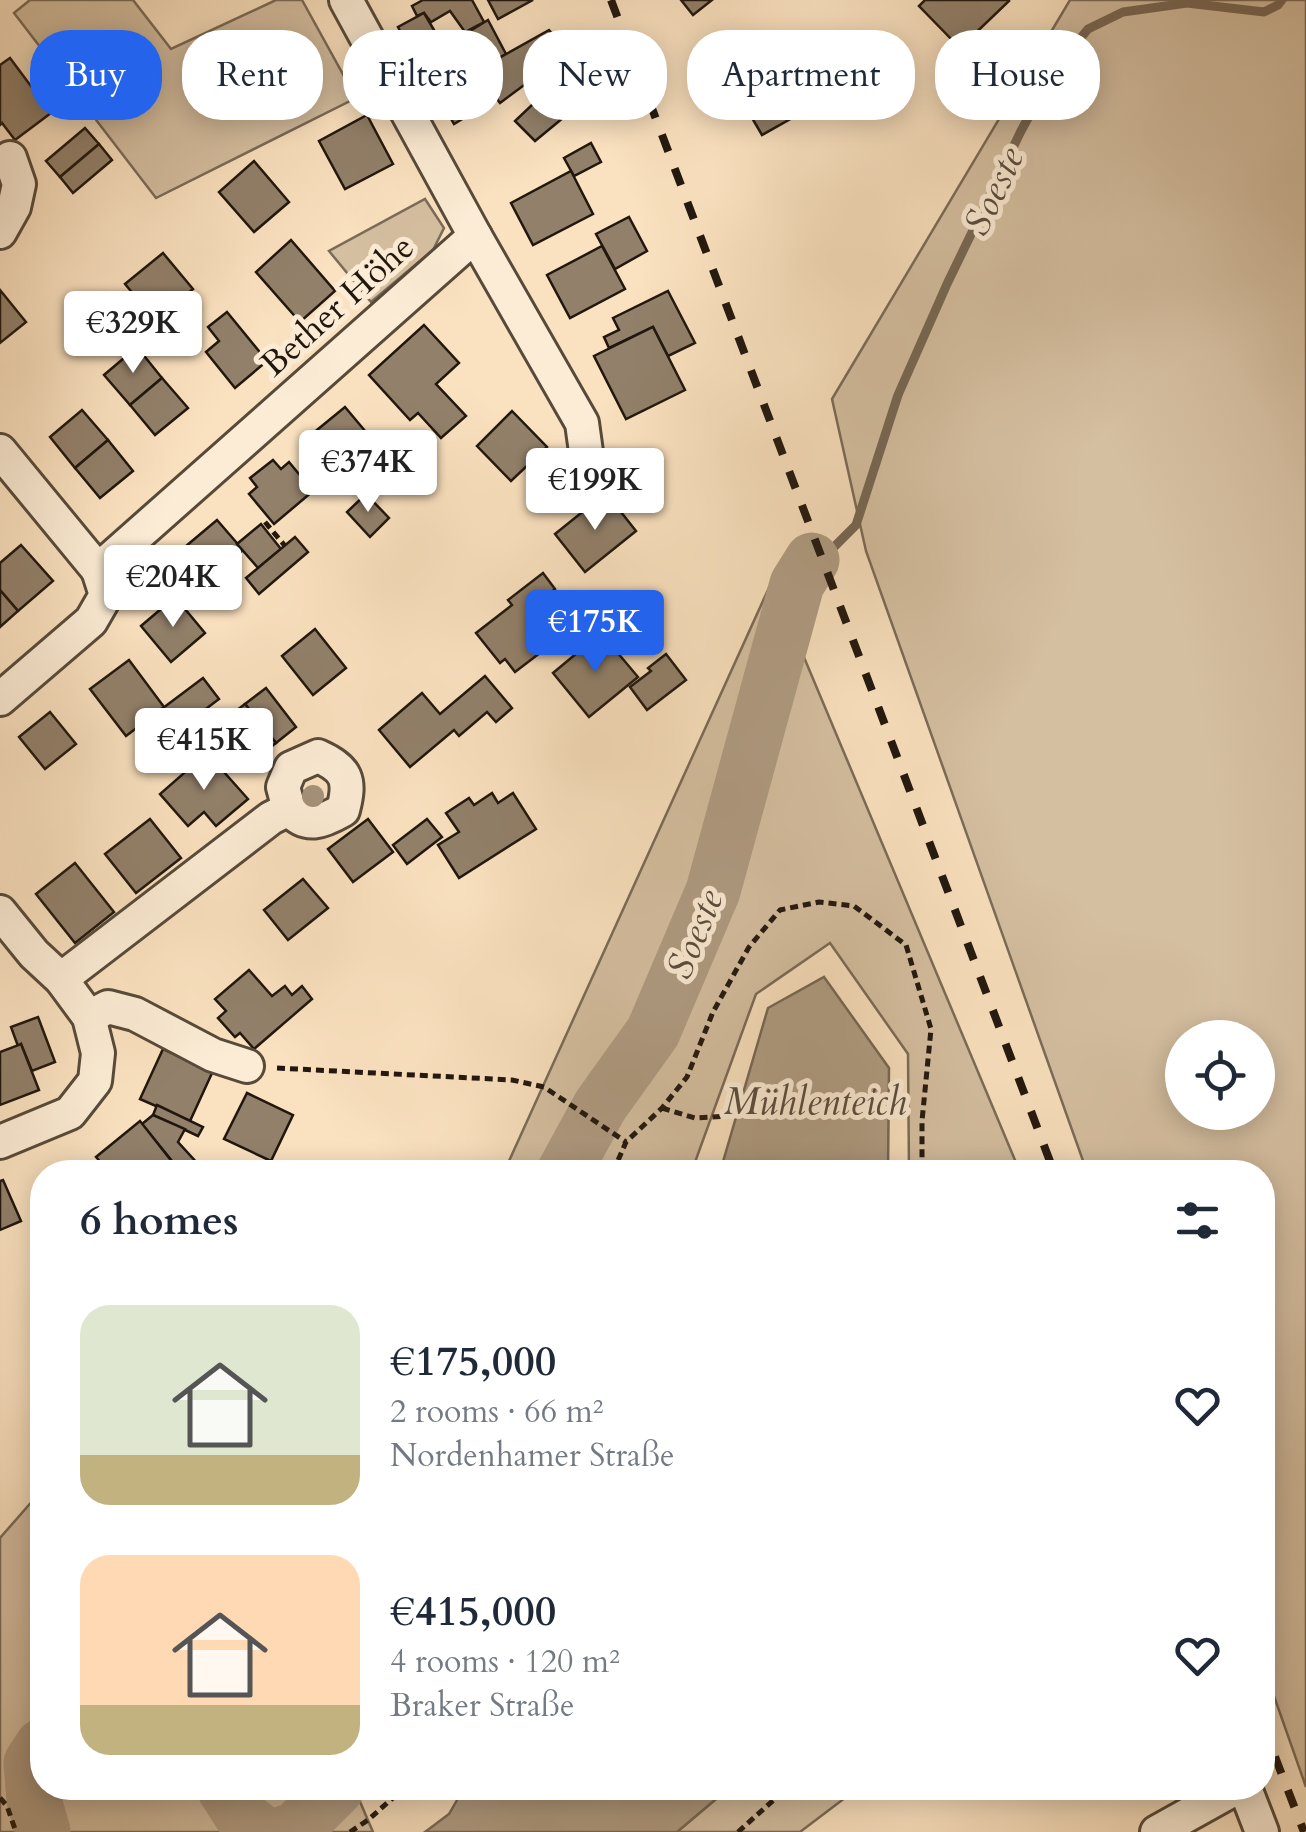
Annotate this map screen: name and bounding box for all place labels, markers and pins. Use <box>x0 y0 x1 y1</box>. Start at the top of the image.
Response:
pin: €329K <box>63 291 203 376</box>
pin: €374K <box>298 430 438 515</box>
pin: €199K <box>525 448 665 533</box>
pin: €204K <box>103 545 243 630</box>
pin: €175K <box>525 590 665 675</box>
pin: €415K <box>134 708 274 793</box>

